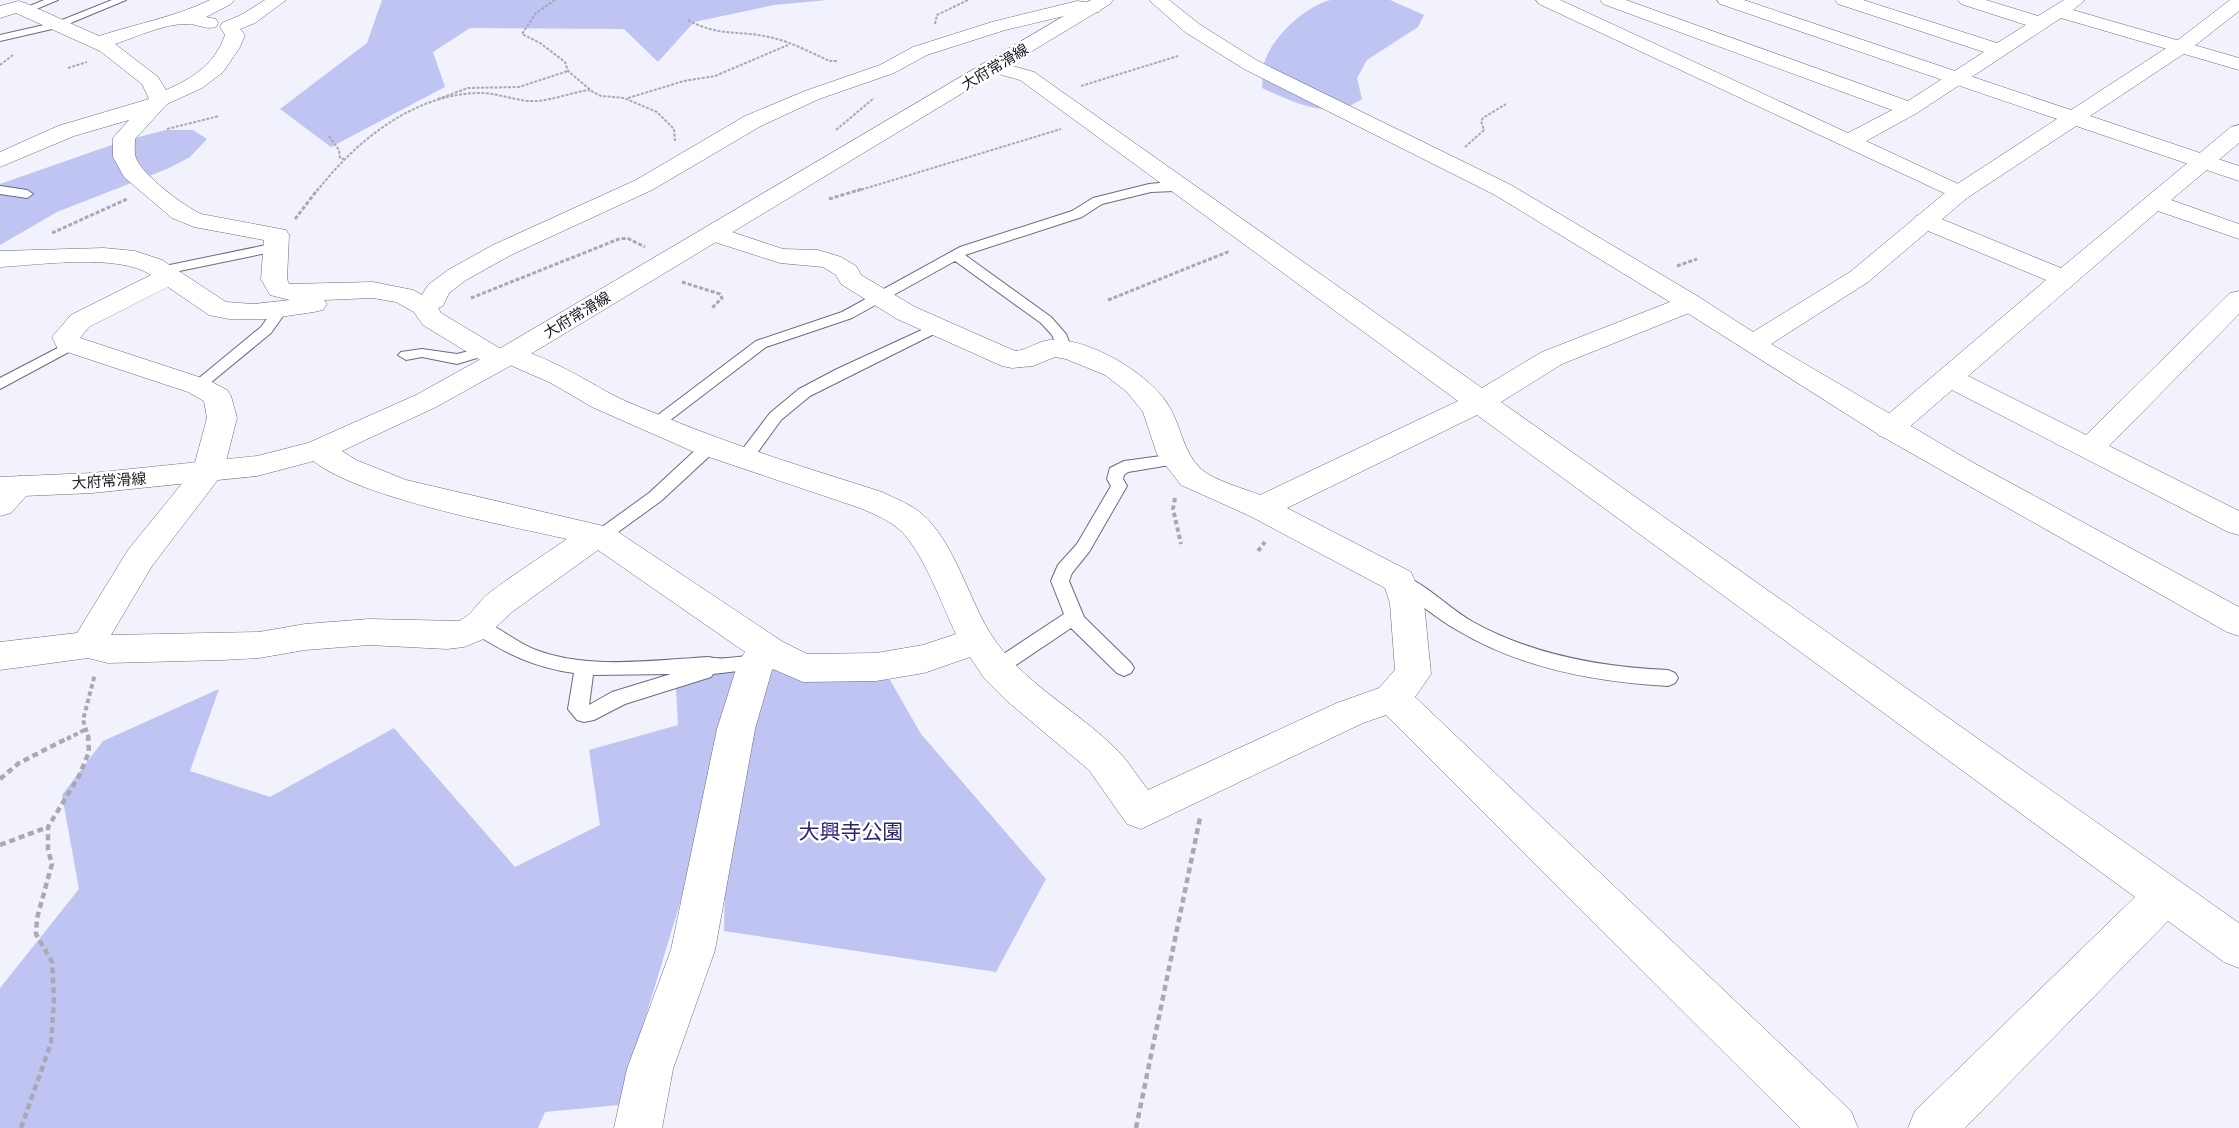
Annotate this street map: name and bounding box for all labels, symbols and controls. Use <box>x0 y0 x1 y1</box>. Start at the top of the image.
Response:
street label: 大府常滑線 <box>958 40 1032 94</box>
street label: 大府常滑線 <box>540 288 614 342</box>
street label: 大府常滑線 <box>71 469 147 493</box>
park label: 大興寺公園 <box>799 820 904 844</box>

